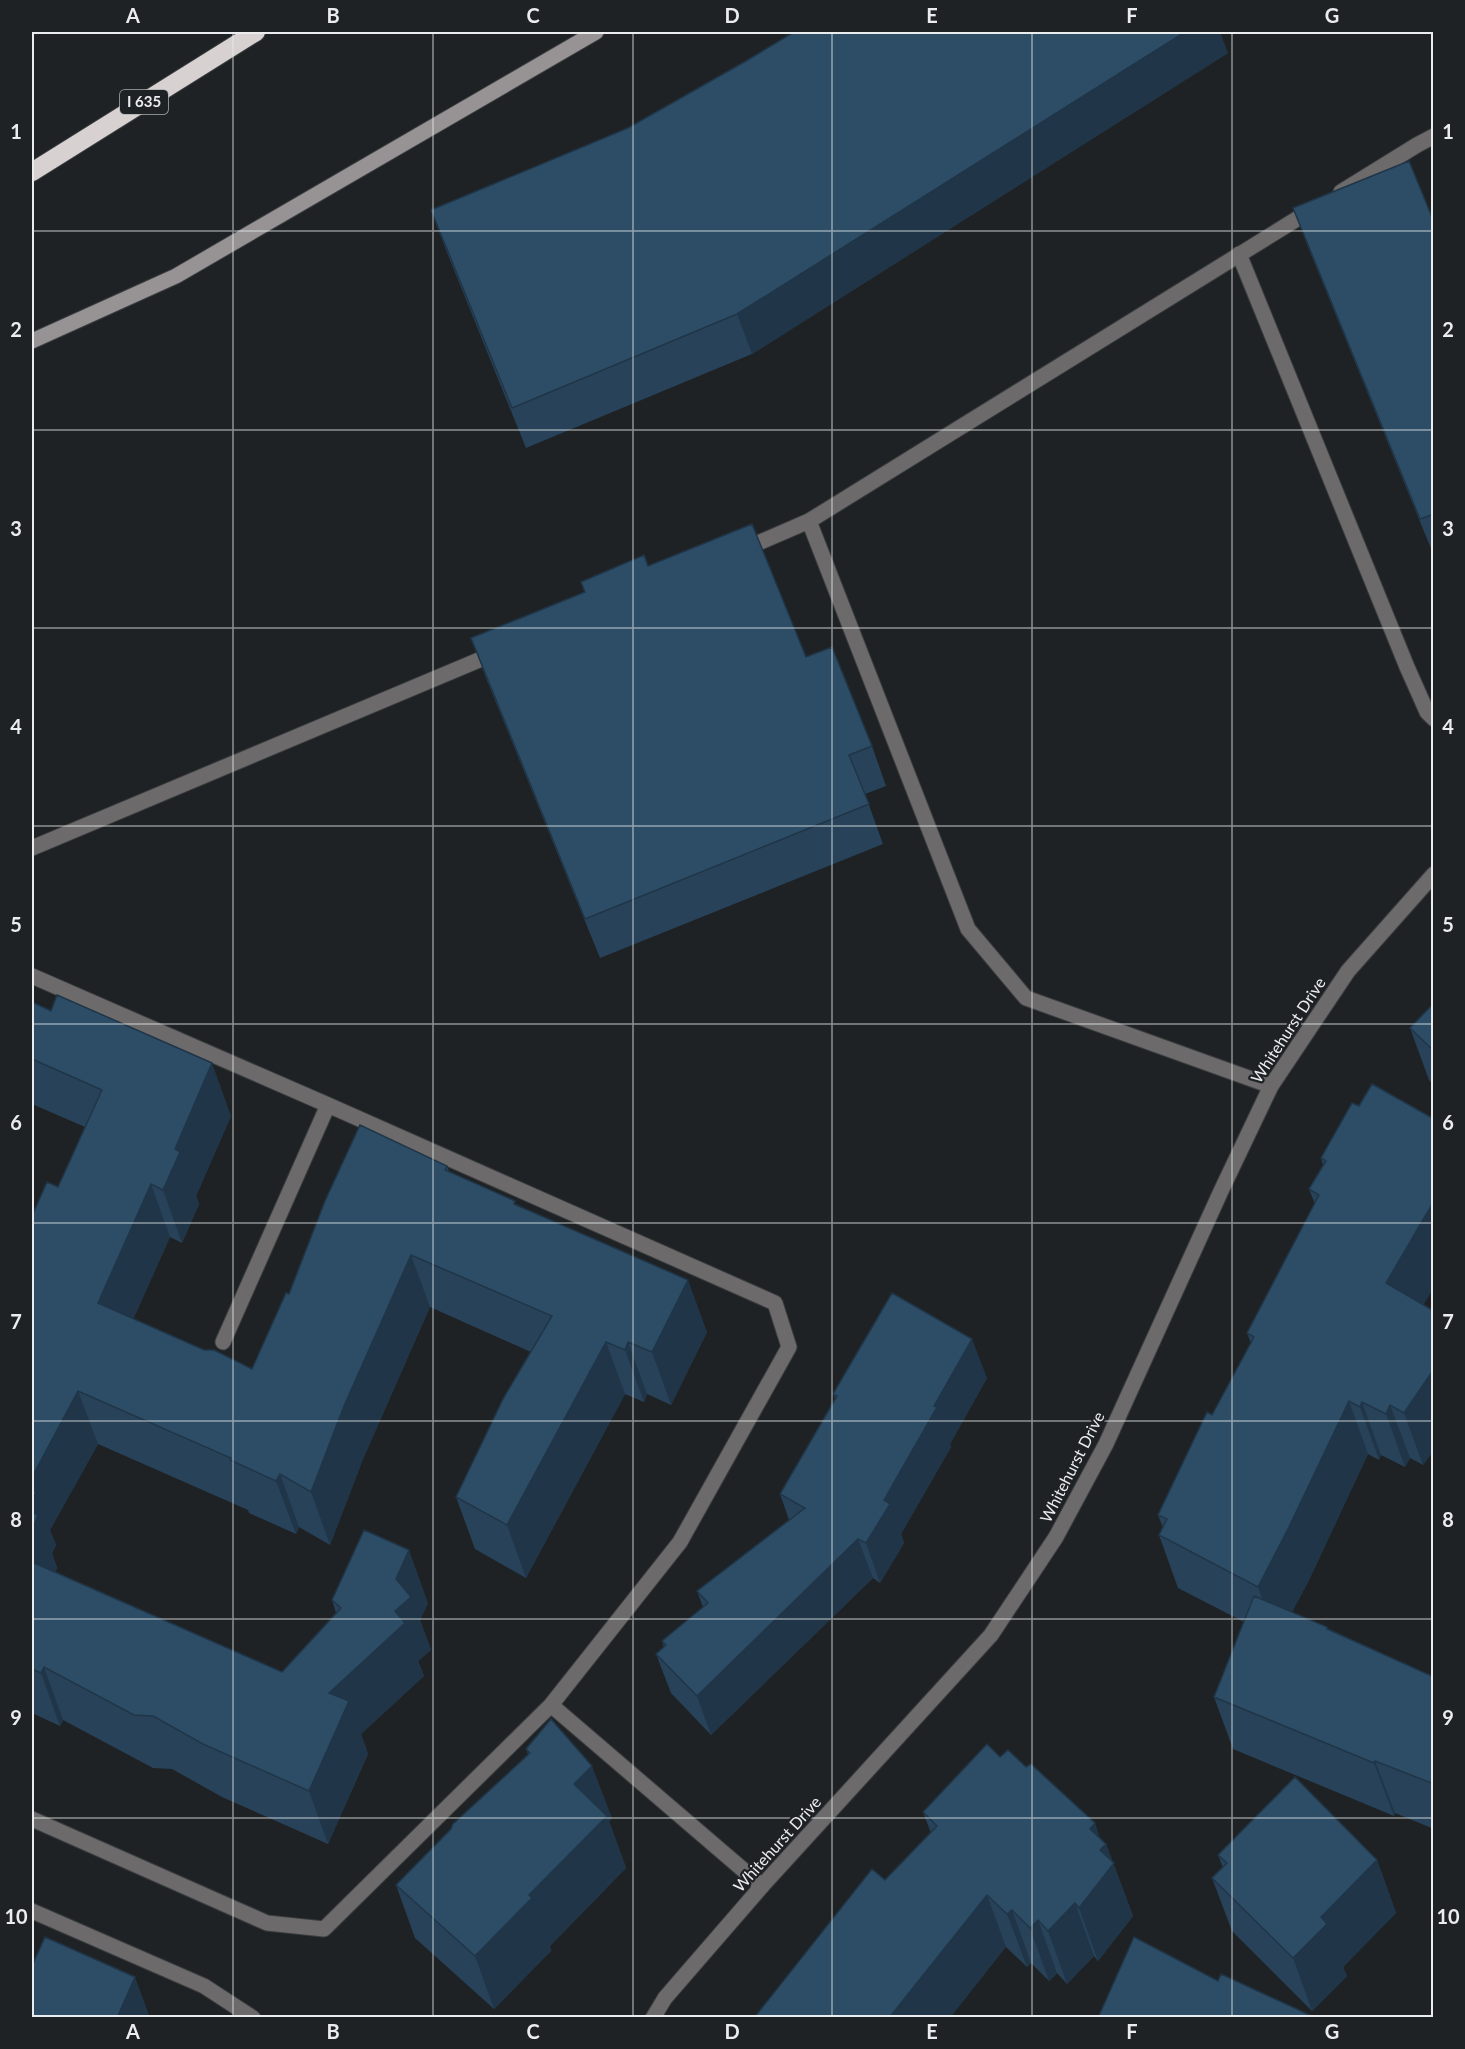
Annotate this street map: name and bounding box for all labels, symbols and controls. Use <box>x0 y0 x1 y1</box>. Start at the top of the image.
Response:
text: A <box>125 3 140 27</box>
text: B <box>326 3 340 27</box>
text: C <box>526 3 540 27</box>
text: D <box>724 3 740 27</box>
text: E <box>926 3 938 27</box>
text: F <box>1126 3 1138 27</box>
text: G <box>1325 3 1339 27</box>
road number: I 635 <box>120 90 168 114</box>
text: 1 <box>10 119 22 143</box>
text: 1 <box>1442 119 1454 143</box>
text: 2 <box>10 317 22 341</box>
text: 2 <box>1442 317 1454 341</box>
text: 3 <box>10 516 22 540</box>
text: 3 <box>1442 516 1454 540</box>
text: 4 <box>10 714 22 738</box>
text: 4 <box>1442 714 1454 738</box>
text: 5 <box>10 912 22 936</box>
text: 5 <box>1442 912 1454 936</box>
street label: Whitehurst Drive <box>1246 973 1329 1086</box>
text: 6 <box>10 1110 22 1134</box>
text: 6 <box>1442 1110 1454 1134</box>
text: 7 <box>10 1309 22 1333</box>
text: 7 <box>1442 1309 1454 1333</box>
street label: Whitehurst Drive <box>1035 1408 1108 1525</box>
text: 8 <box>10 1507 22 1531</box>
text: 8 <box>1442 1507 1454 1531</box>
text: 9 <box>10 1705 22 1729</box>
text: 9 <box>1442 1705 1454 1729</box>
street label: Whitehurst Drive <box>729 1792 824 1895</box>
text: 10 <box>4 1904 28 1928</box>
text: 10 <box>1436 1904 1460 1928</box>
text: A <box>125 2019 140 2043</box>
text: B <box>326 2019 340 2043</box>
text: C <box>526 2019 540 2043</box>
text: D <box>724 2019 740 2043</box>
text: E <box>926 2019 938 2043</box>
text: F <box>1126 2019 1138 2043</box>
text: G <box>1325 2019 1339 2043</box>

